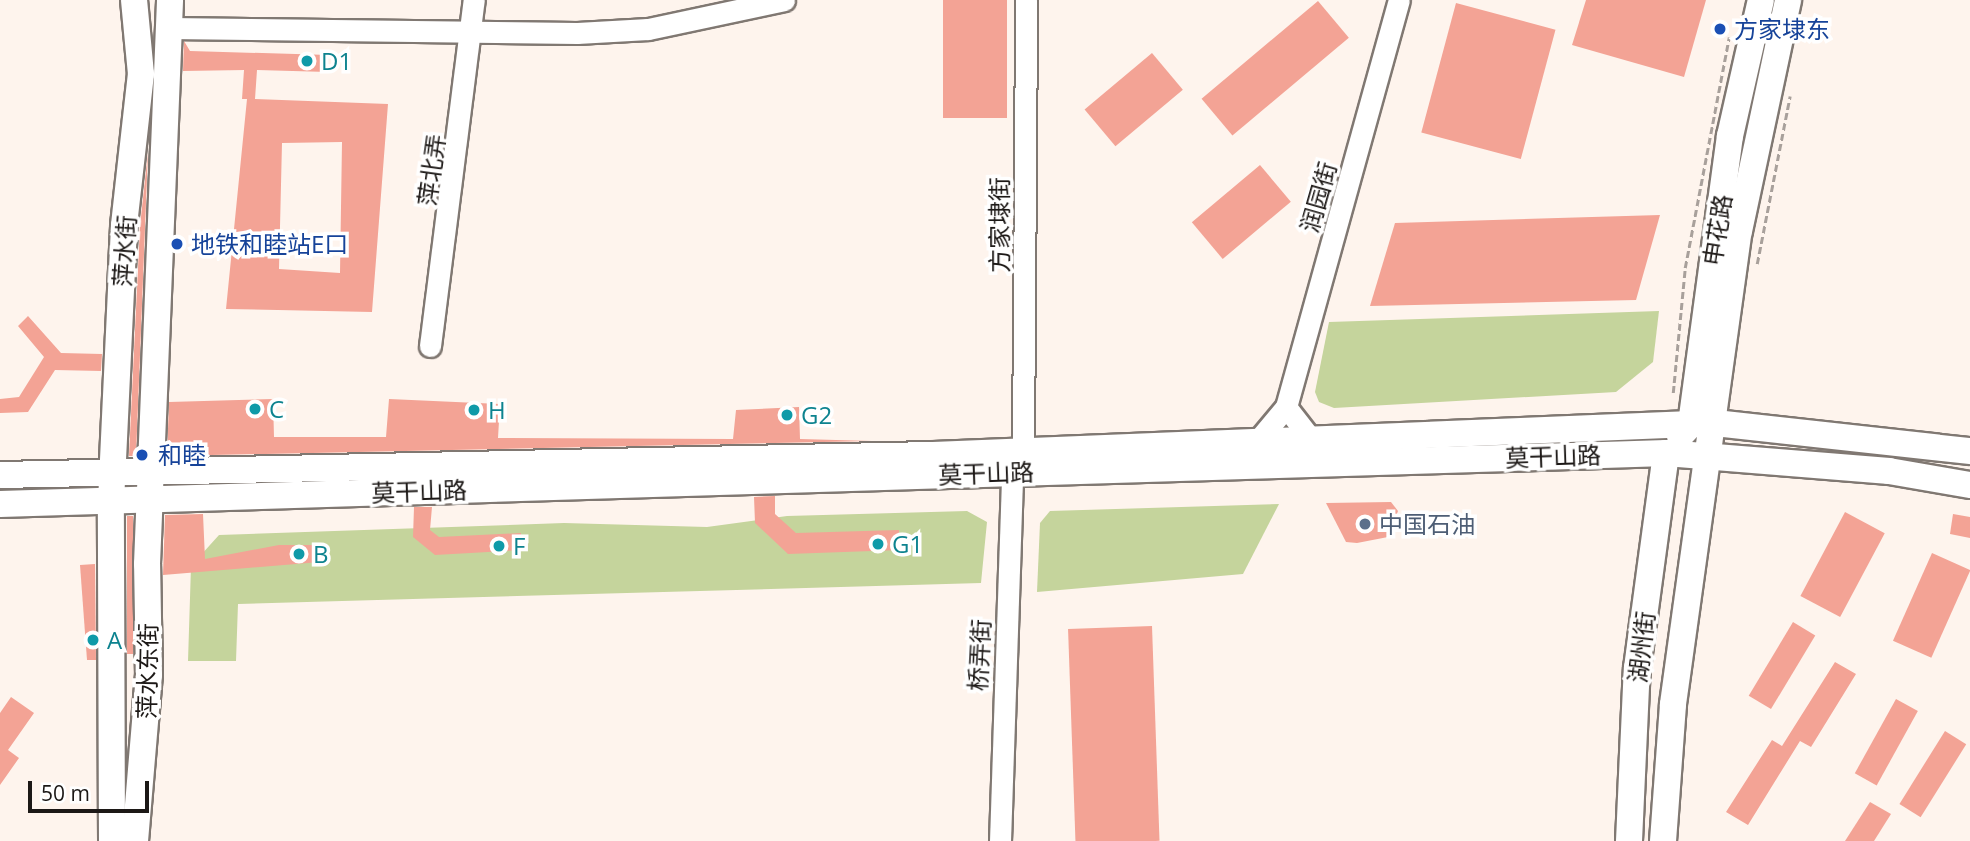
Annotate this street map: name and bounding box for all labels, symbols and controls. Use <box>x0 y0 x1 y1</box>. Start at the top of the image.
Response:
place label: 方家埭东 <box>1734 15 1830 43</box>
marker: 方家埭东 <box>1712 21 1728 37</box>
place label: D1 <box>321 47 352 75</box>
marker: D1 <box>299 53 315 69</box>
street label: 萍北弄 <box>412 132 450 208</box>
street label: 润园街 <box>1294 158 1342 236</box>
street label: 方家埭街 <box>985 177 1013 273</box>
street label: 申花路 <box>1697 192 1737 268</box>
street label: 萍水街 <box>107 214 141 288</box>
place label: 地铁和睦站E口 <box>191 230 348 258</box>
marker: 地铁和睦站E口 <box>169 236 185 252</box>
place label: C <box>269 395 284 423</box>
place label: H <box>488 396 506 424</box>
marker: C <box>247 401 263 417</box>
place label: G2 <box>801 401 832 429</box>
marker: H <box>466 402 482 418</box>
marker: G2 <box>779 407 795 423</box>
street label: 莫干山路 <box>1505 440 1601 472</box>
place label: 和睦 <box>158 441 206 469</box>
marker: 和睦 <box>132 445 152 465</box>
street label: 莫干山路 <box>938 457 1034 489</box>
street label: 莫干山路 <box>371 475 467 507</box>
place label: 中国石油 <box>1379 510 1475 538</box>
marker: 中国石油 <box>1357 516 1373 532</box>
place label: G1 <box>892 530 923 558</box>
place label: F <box>513 532 525 560</box>
marker: G1 <box>870 536 886 552</box>
marker: F <box>491 538 507 554</box>
place label: B <box>313 540 329 568</box>
marker: B <box>291 546 307 562</box>
street label: 湖州街 <box>1622 610 1660 684</box>
street label: 桥弄街 <box>963 618 995 692</box>
street label: 萍水东街 <box>132 623 162 719</box>
place label: A <box>107 626 122 654</box>
marker: A <box>85 632 101 648</box>
scale bar <box>32 768 152 812</box>
text: 50 m <box>41 779 90 807</box>

